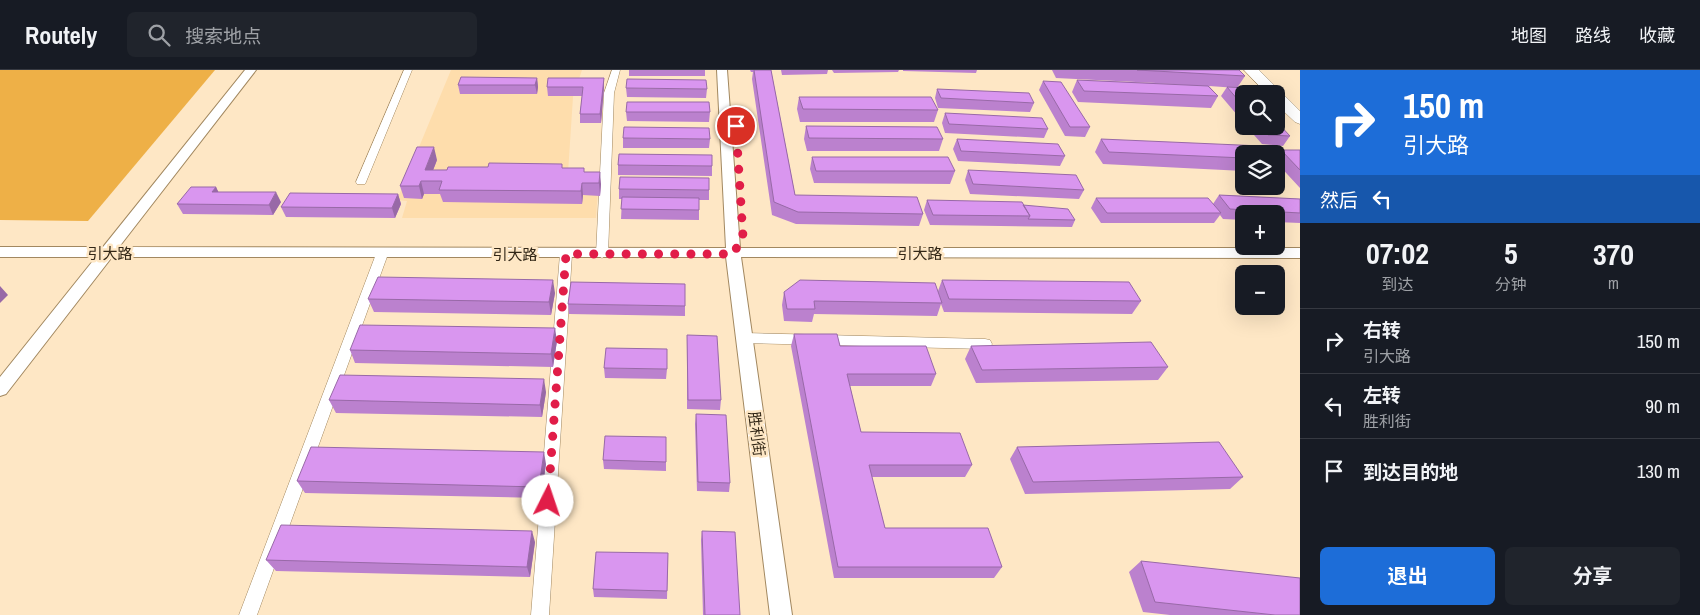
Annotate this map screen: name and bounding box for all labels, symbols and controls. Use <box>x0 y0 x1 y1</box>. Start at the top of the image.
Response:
search box <box>127 12 477 57</box>
text: Routely <box>25 19 97 51</box>
icon: search <box>145 21 173 49</box>
text: 搜索地点 <box>185 23 261 49</box>
text: 地图 <box>1511 23 1547 48</box>
text: 路线 <box>1575 23 1611 48</box>
text: 收藏 <box>1639 23 1675 48</box>
text: 150 m <box>1403 82 1484 129</box>
map controls <box>1235 85 1285 315</box>
button: search <box>1235 85 1285 135</box>
icon: right <box>1320 90 1385 155</box>
pin <box>715 105 757 147</box>
icon: arrive <box>722 112 750 140</box>
text: 引大路 <box>1403 130 1469 160</box>
button: layers <box>1235 145 1285 195</box>
icon: left <box>1368 185 1396 213</box>
text: 然后 <box>1320 187 1358 213</box>
button: + <box>1235 205 1285 255</box>
text: 07:02 <box>1366 233 1429 273</box>
text: 5 <box>1504 233 1518 273</box>
text: 370 <box>1593 234 1634 274</box>
street label: 引大路 <box>87 243 133 264</box>
street label: 引大路 <box>897 243 943 264</box>
street label: 引大路 <box>492 244 538 265</box>
button: − <box>1235 265 1285 315</box>
text: m <box>1608 272 1619 294</box>
text: 到达 <box>1381 273 1413 295</box>
text: 分钟 <box>1495 273 1527 295</box>
text: 右转 <box>1363 317 1401 343</box>
icon: right <box>1320 327 1348 355</box>
text: 150 m <box>1637 328 1680 354</box>
text: 引大路 <box>1363 345 1411 367</box>
text: 左转 <box>1363 382 1401 408</box>
icon: left <box>1320 392 1348 420</box>
text: 90 m <box>1645 393 1680 419</box>
street label: 胜利街 <box>744 410 770 458</box>
text: 胜利街 <box>1363 410 1411 432</box>
icon: arrive <box>1320 457 1348 485</box>
text: 130 m <box>1637 458 1680 484</box>
text: 到达目的地 <box>1363 459 1458 485</box>
position arrow <box>521 474 573 526</box>
button: 退出 <box>1320 547 1495 605</box>
button: 分享 <box>1505 547 1680 605</box>

